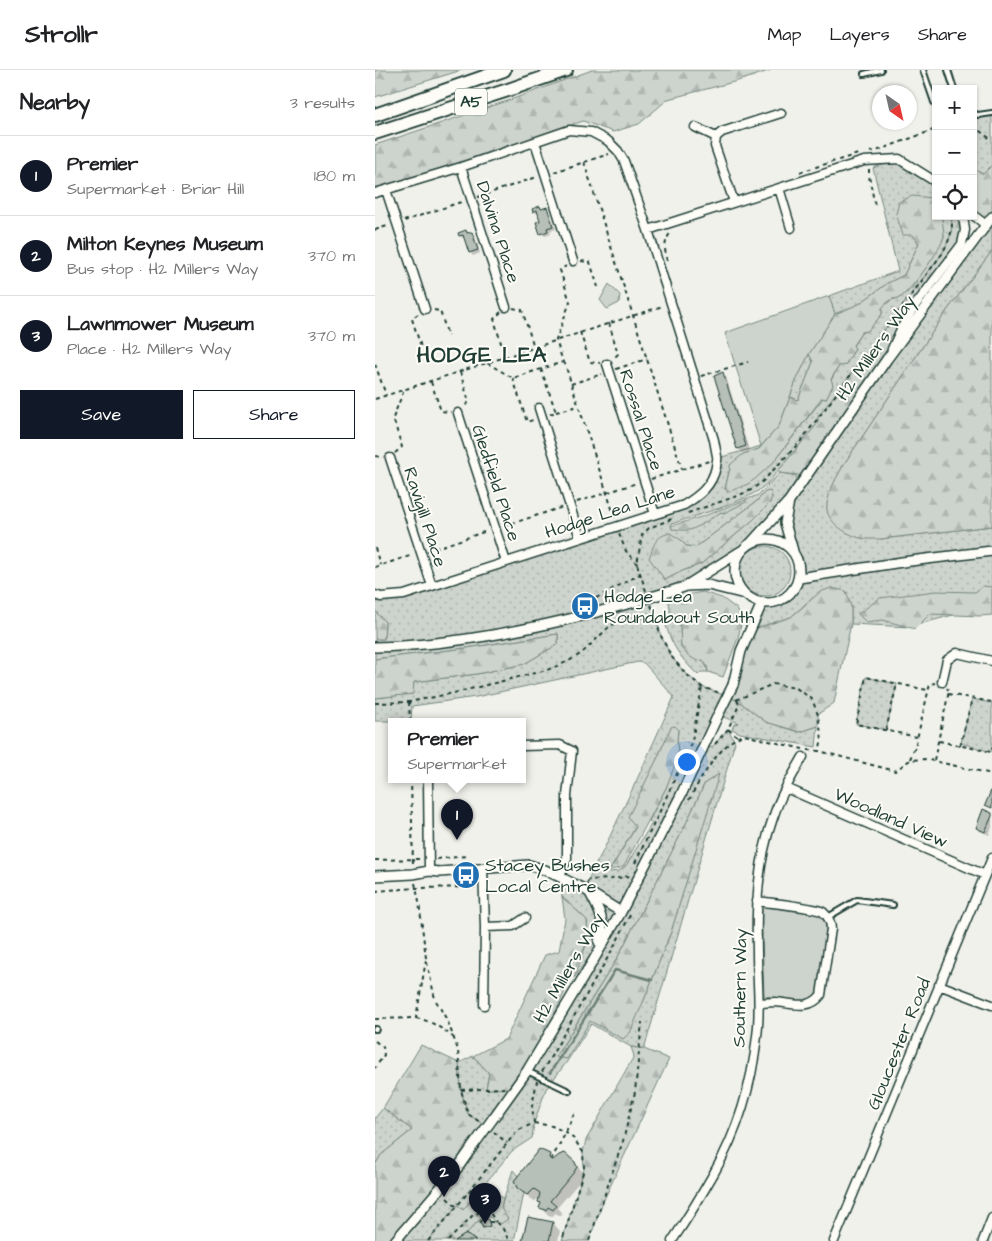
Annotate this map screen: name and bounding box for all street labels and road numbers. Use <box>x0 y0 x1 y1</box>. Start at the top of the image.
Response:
road number: A5 <box>455 88 487 116</box>
street label: Dalvina Place <box>470 178 526 286</box>
street label: H2 Millers Way <box>830 290 923 406</box>
street label: Rossal Place <box>613 366 669 474</box>
street label: Gledfield Place <box>465 421 527 545</box>
street label: Ravigill Place <box>396 464 453 571</box>
street label: Hodge Lea Lane <box>542 479 679 546</box>
street label: Woodland View <box>830 782 952 854</box>
street label: H2 Millers Way <box>527 908 612 1028</box>
street label: Southern Way <box>726 928 755 1048</box>
street label: Gloucester Road <box>861 974 937 1114</box>

